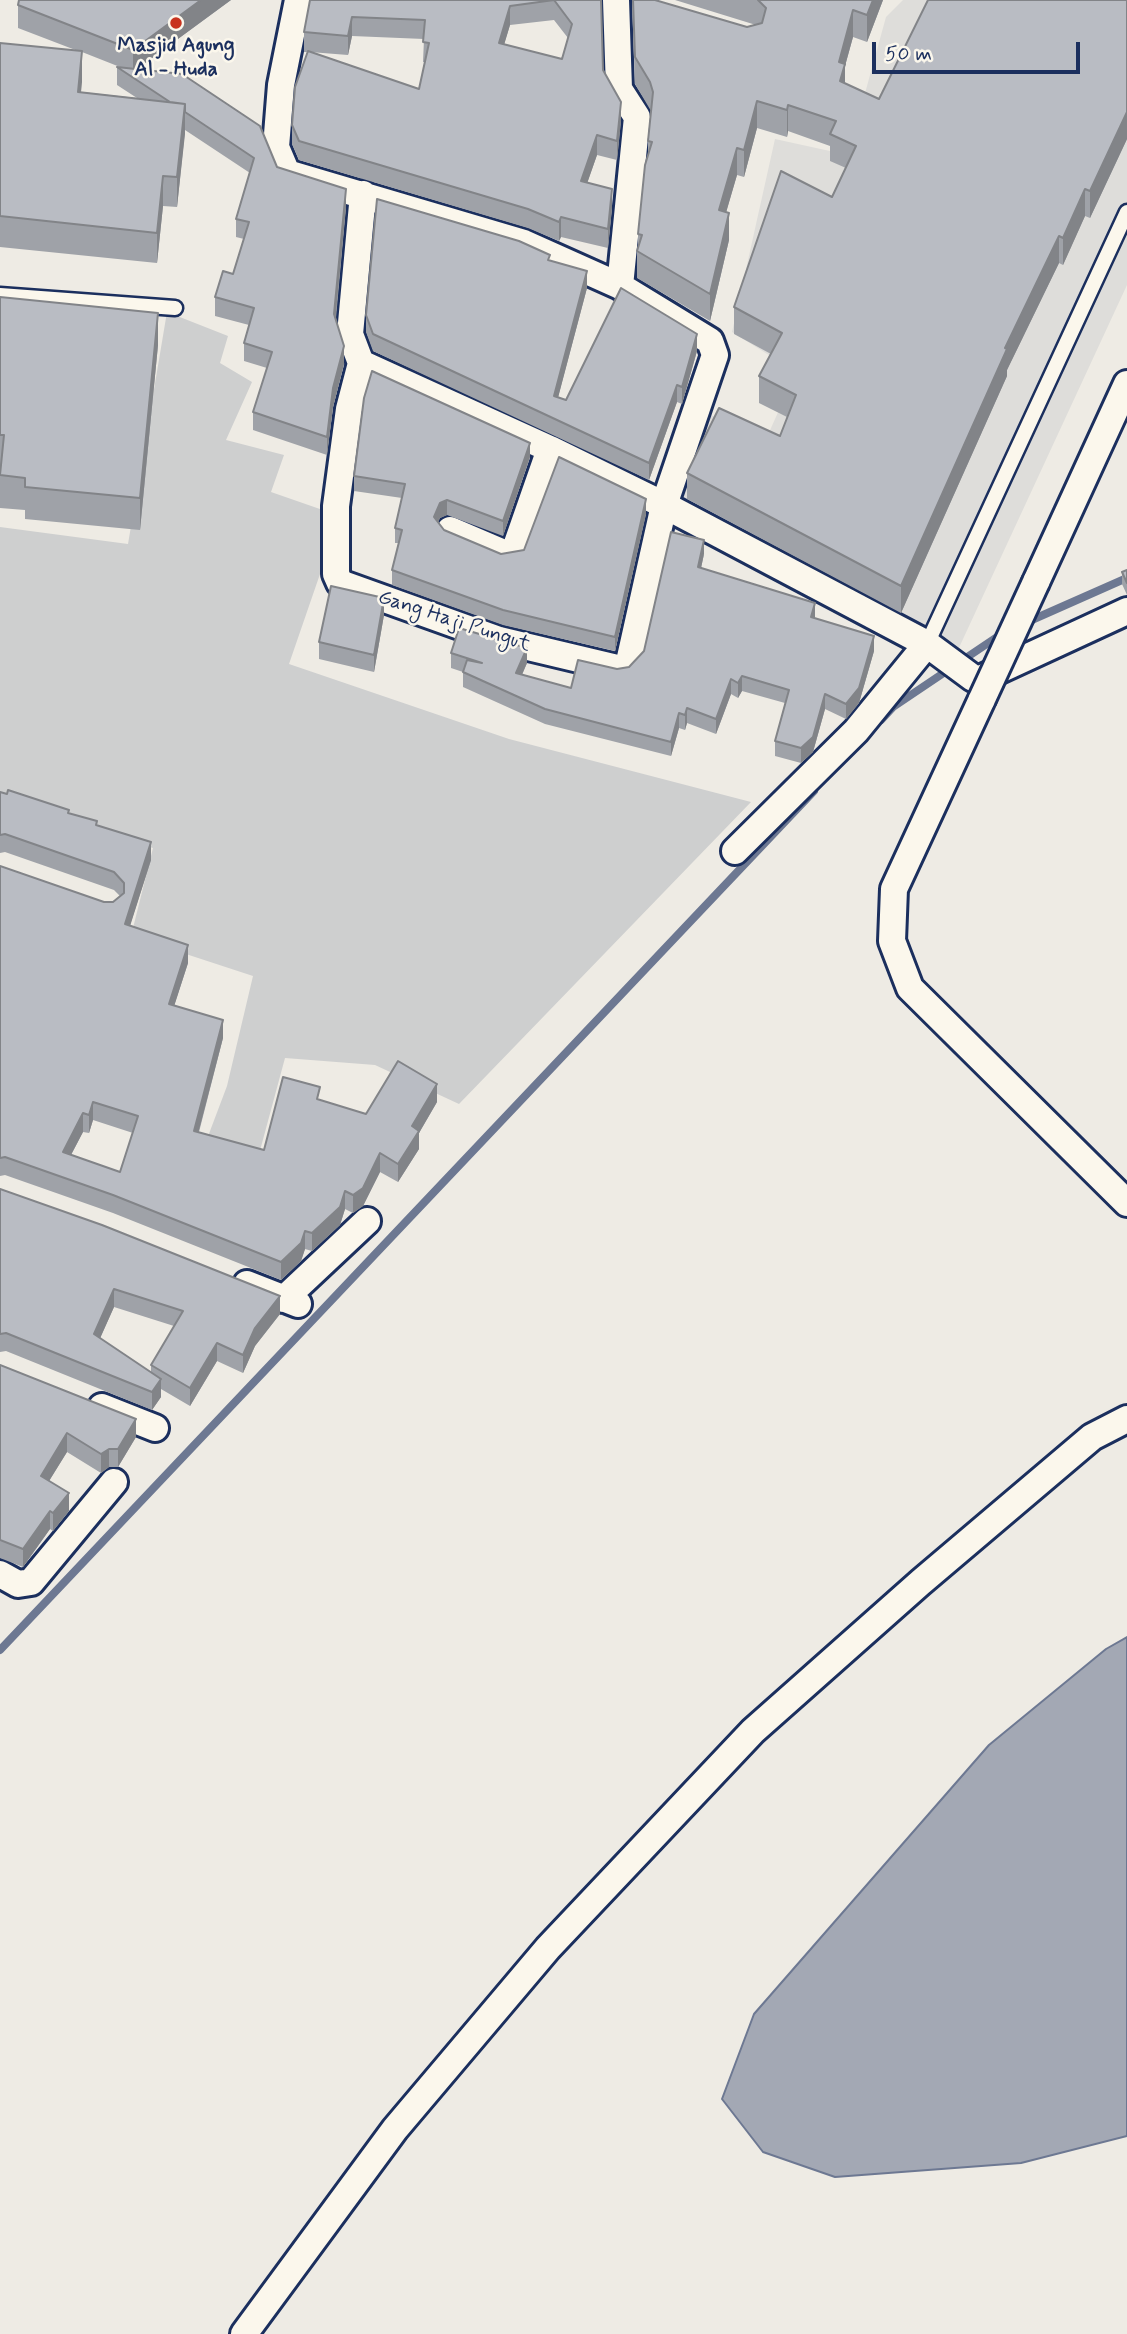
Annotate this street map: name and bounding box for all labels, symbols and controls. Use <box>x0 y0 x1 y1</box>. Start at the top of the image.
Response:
marker: Masjid Agung Al - Huda <box>168 15 184 31</box>
scale bar <box>875 28 1083 72</box>
place label: Masjid Agung Al - Huda <box>117 34 235 84</box>
text: 50 m <box>885 40 932 68</box>
street label: Gang Haji Pungut <box>375 585 533 659</box>

